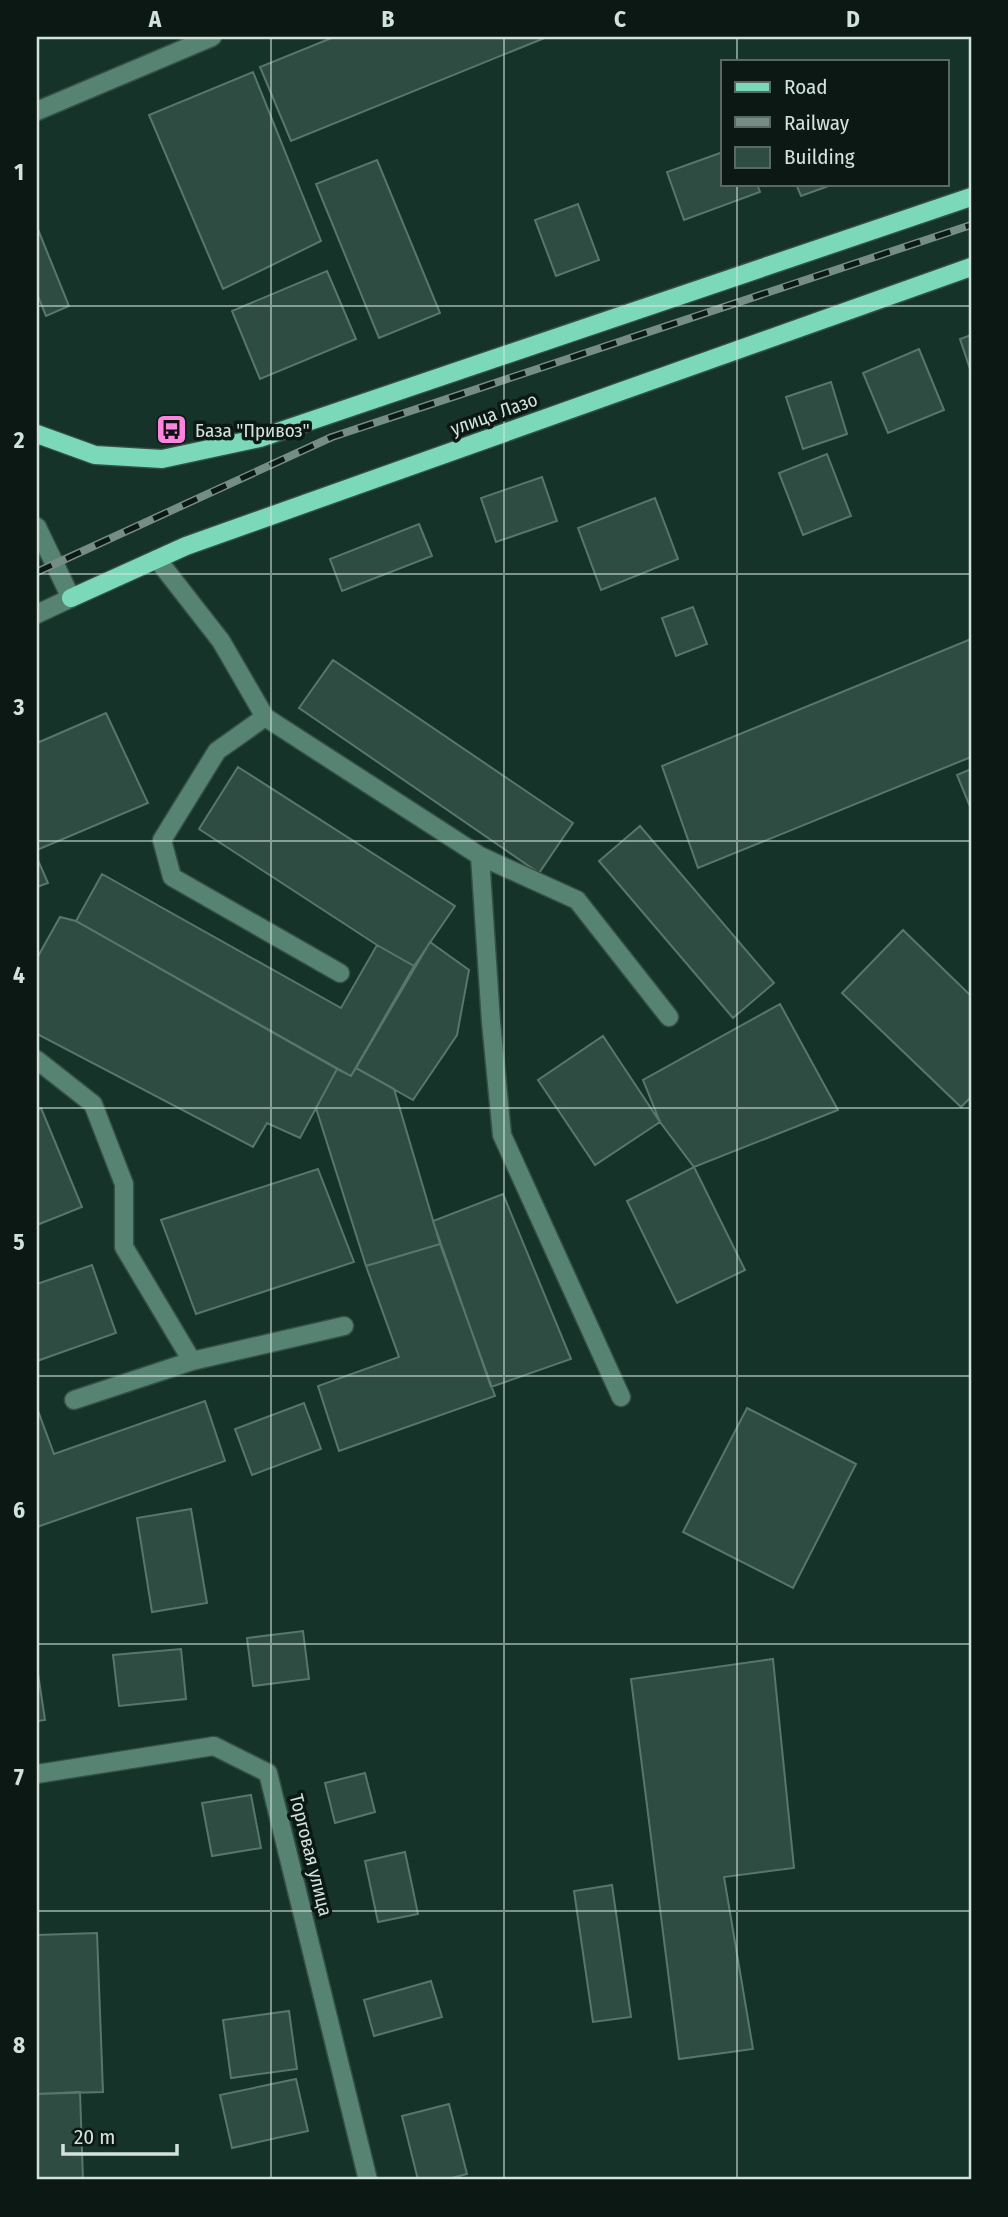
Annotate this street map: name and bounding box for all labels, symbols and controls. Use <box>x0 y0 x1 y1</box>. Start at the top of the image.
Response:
text: A <box>148 5 162 33</box>
text: B <box>382 5 395 33</box>
text: C <box>614 5 626 33</box>
text: D <box>846 5 860 33</box>
legend <box>721 60 948 186</box>
text: Road <box>784 74 828 100</box>
text: Railway <box>784 110 850 136</box>
text: Building <box>784 144 855 170</box>
text: 1 <box>14 158 24 186</box>
street label: улица Лазо <box>447 388 541 440</box>
bus stop icon: База "Привоз" <box>155 413 189 447</box>
place label: База "Привоз" <box>195 419 310 442</box>
text: 2 <box>13 426 25 454</box>
text: 3 <box>13 693 25 721</box>
text: 4 <box>13 961 25 989</box>
text: 5 <box>13 1228 25 1256</box>
text: 6 <box>13 1496 25 1524</box>
text: 7 <box>14 1763 24 1791</box>
street label: Торговая улица <box>285 1792 337 1918</box>
text: 8 <box>13 2031 25 2059</box>
scale bar <box>63 2112 177 2156</box>
text: 20 m <box>74 2124 115 2150</box>

